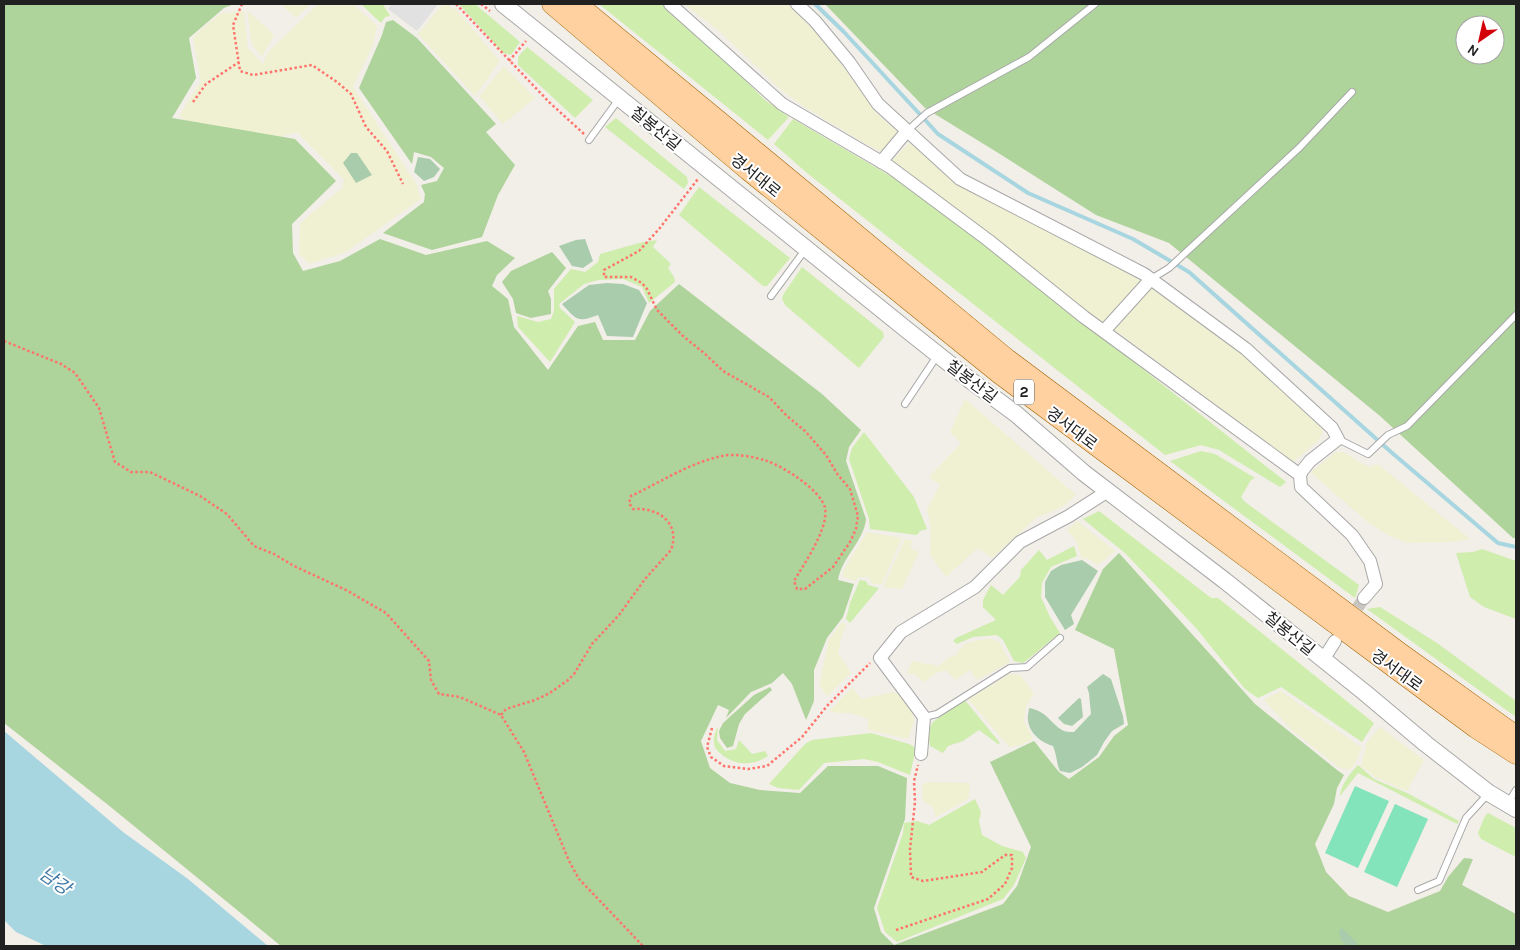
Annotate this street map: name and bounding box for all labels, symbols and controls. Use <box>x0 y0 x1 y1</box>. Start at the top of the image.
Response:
north arrow <box>1455 15 1505 65</box>
text: N <box>1464 41 1482 60</box>
street label: 칠봉산길 <box>627 102 685 154</box>
street label: 경서대로 <box>727 149 785 201</box>
street label: 칠봉산길 <box>942 356 1001 407</box>
road number: 2 <box>1014 380 1034 404</box>
street label: 경서대로 <box>1042 403 1101 454</box>
street label: 칠봉산길 <box>1261 607 1319 659</box>
street label: 경서대로 <box>1367 645 1426 696</box>
water label: 남강 <box>35 862 77 901</box>

